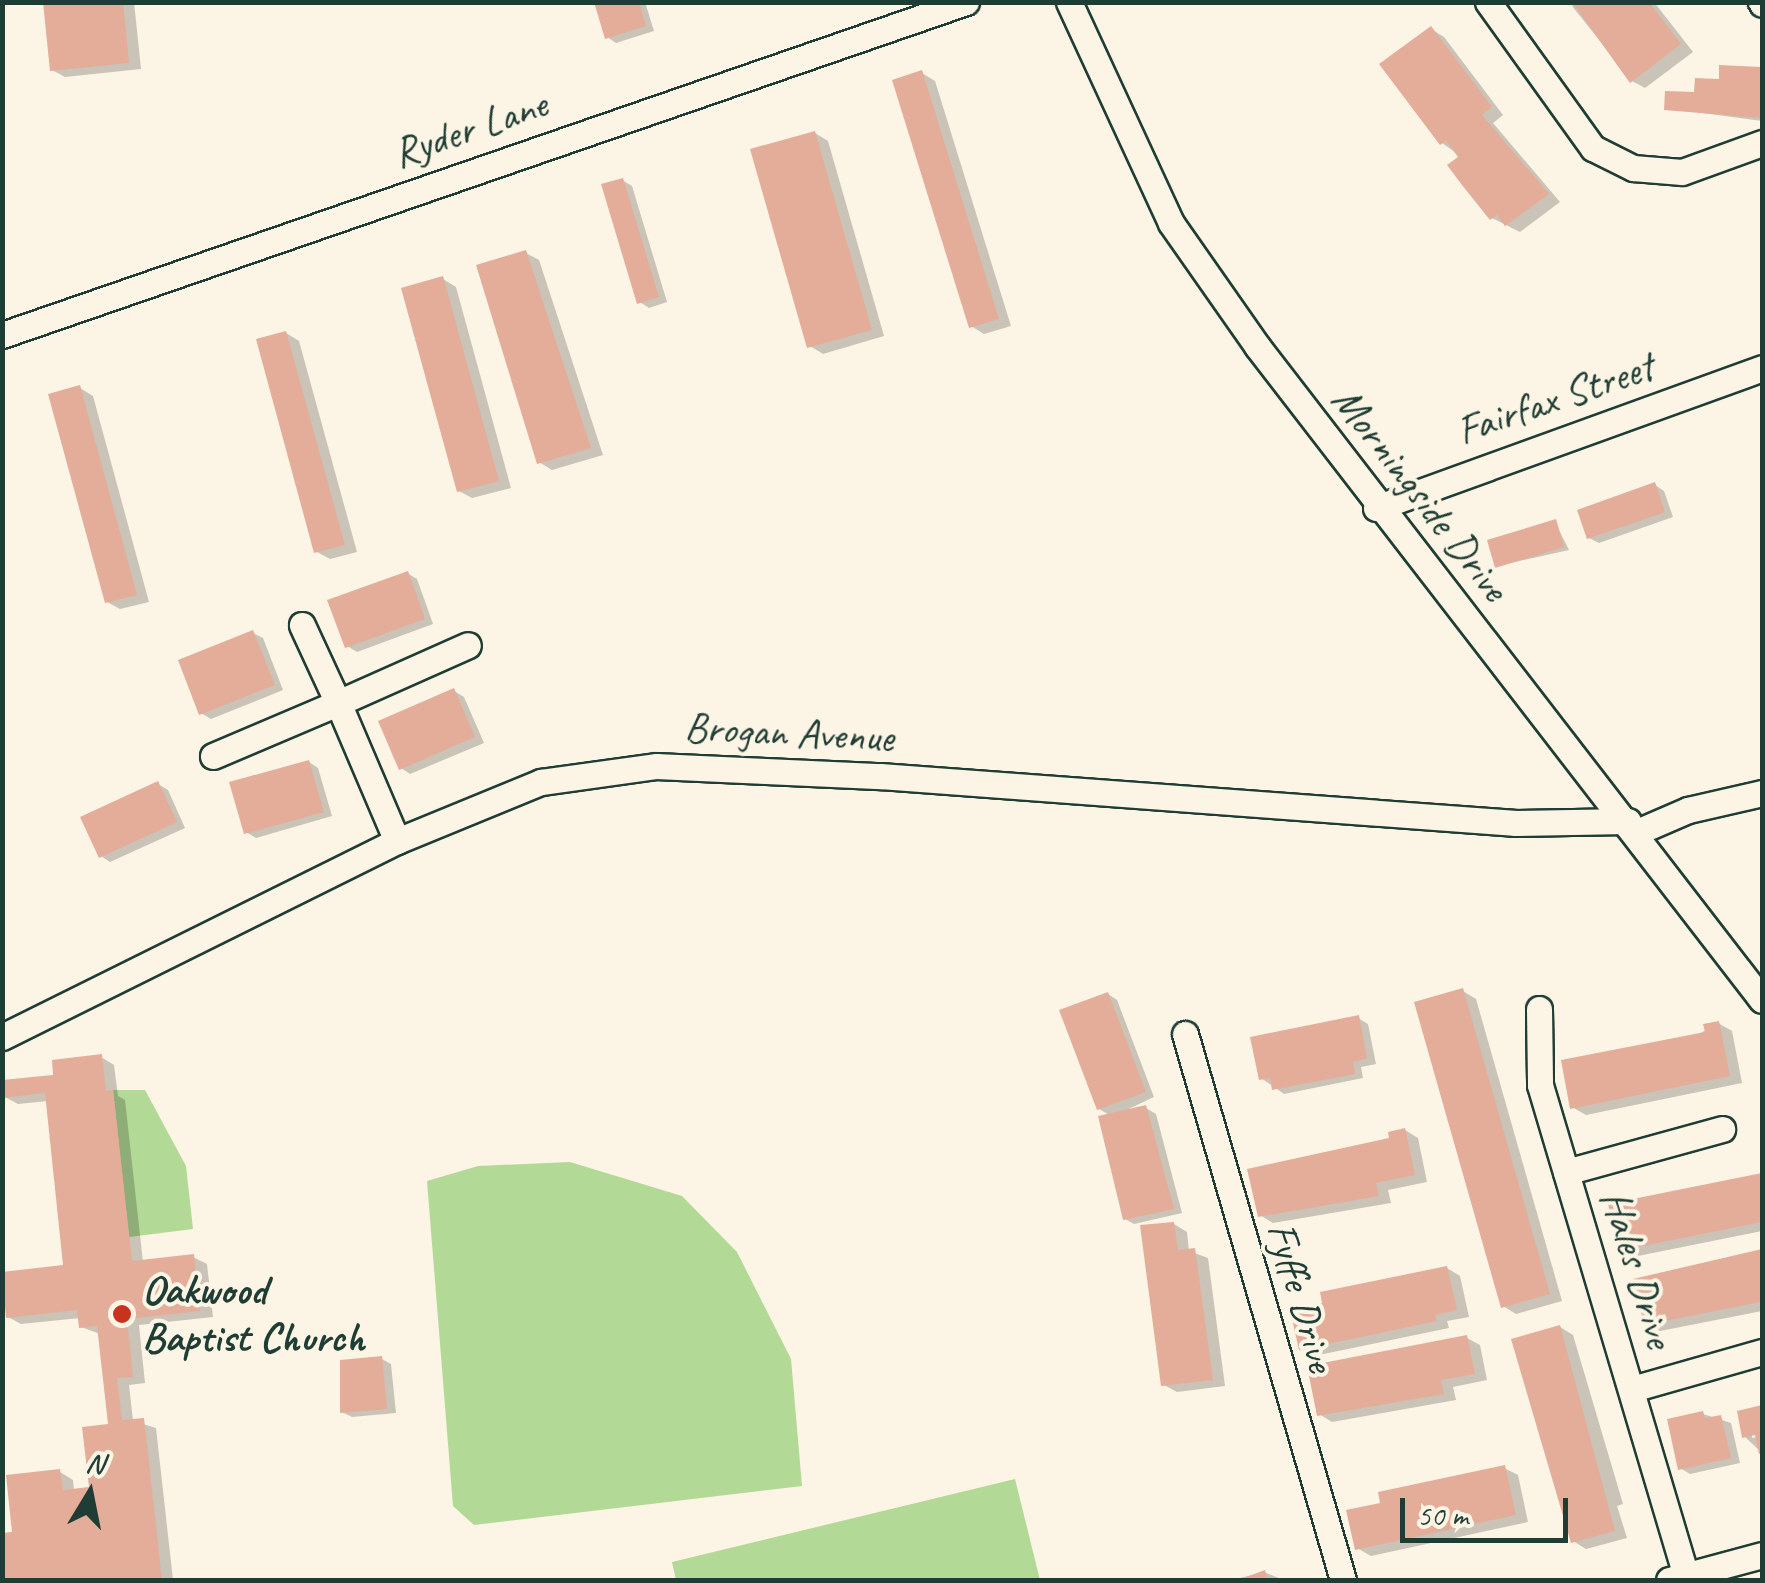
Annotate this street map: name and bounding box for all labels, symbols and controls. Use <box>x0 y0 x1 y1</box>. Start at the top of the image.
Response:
street label: Ryder Lane <box>385 79 555 179</box>
street label: Fairfax Street <box>1450 342 1660 456</box>
street label: Morningside Drive <box>1321 377 1519 611</box>
street label: Brogan Avenue <box>683 702 895 764</box>
street label: Hales Drive <box>1589 1184 1685 1354</box>
street label: Fyffe Drive <box>1256 1216 1346 1378</box>
place label: Oakwood Baptist Church <box>142 1265 366 1364</box>
marker: Oakwood Baptist Church <box>111 1303 133 1325</box>
north arrow <box>40 1443 140 1543</box>
text: N <box>84 1444 107 1482</box>
scale bar <box>1405 1478 1572 1540</box>
text: 50 m <box>1417 1496 1468 1534</box>

